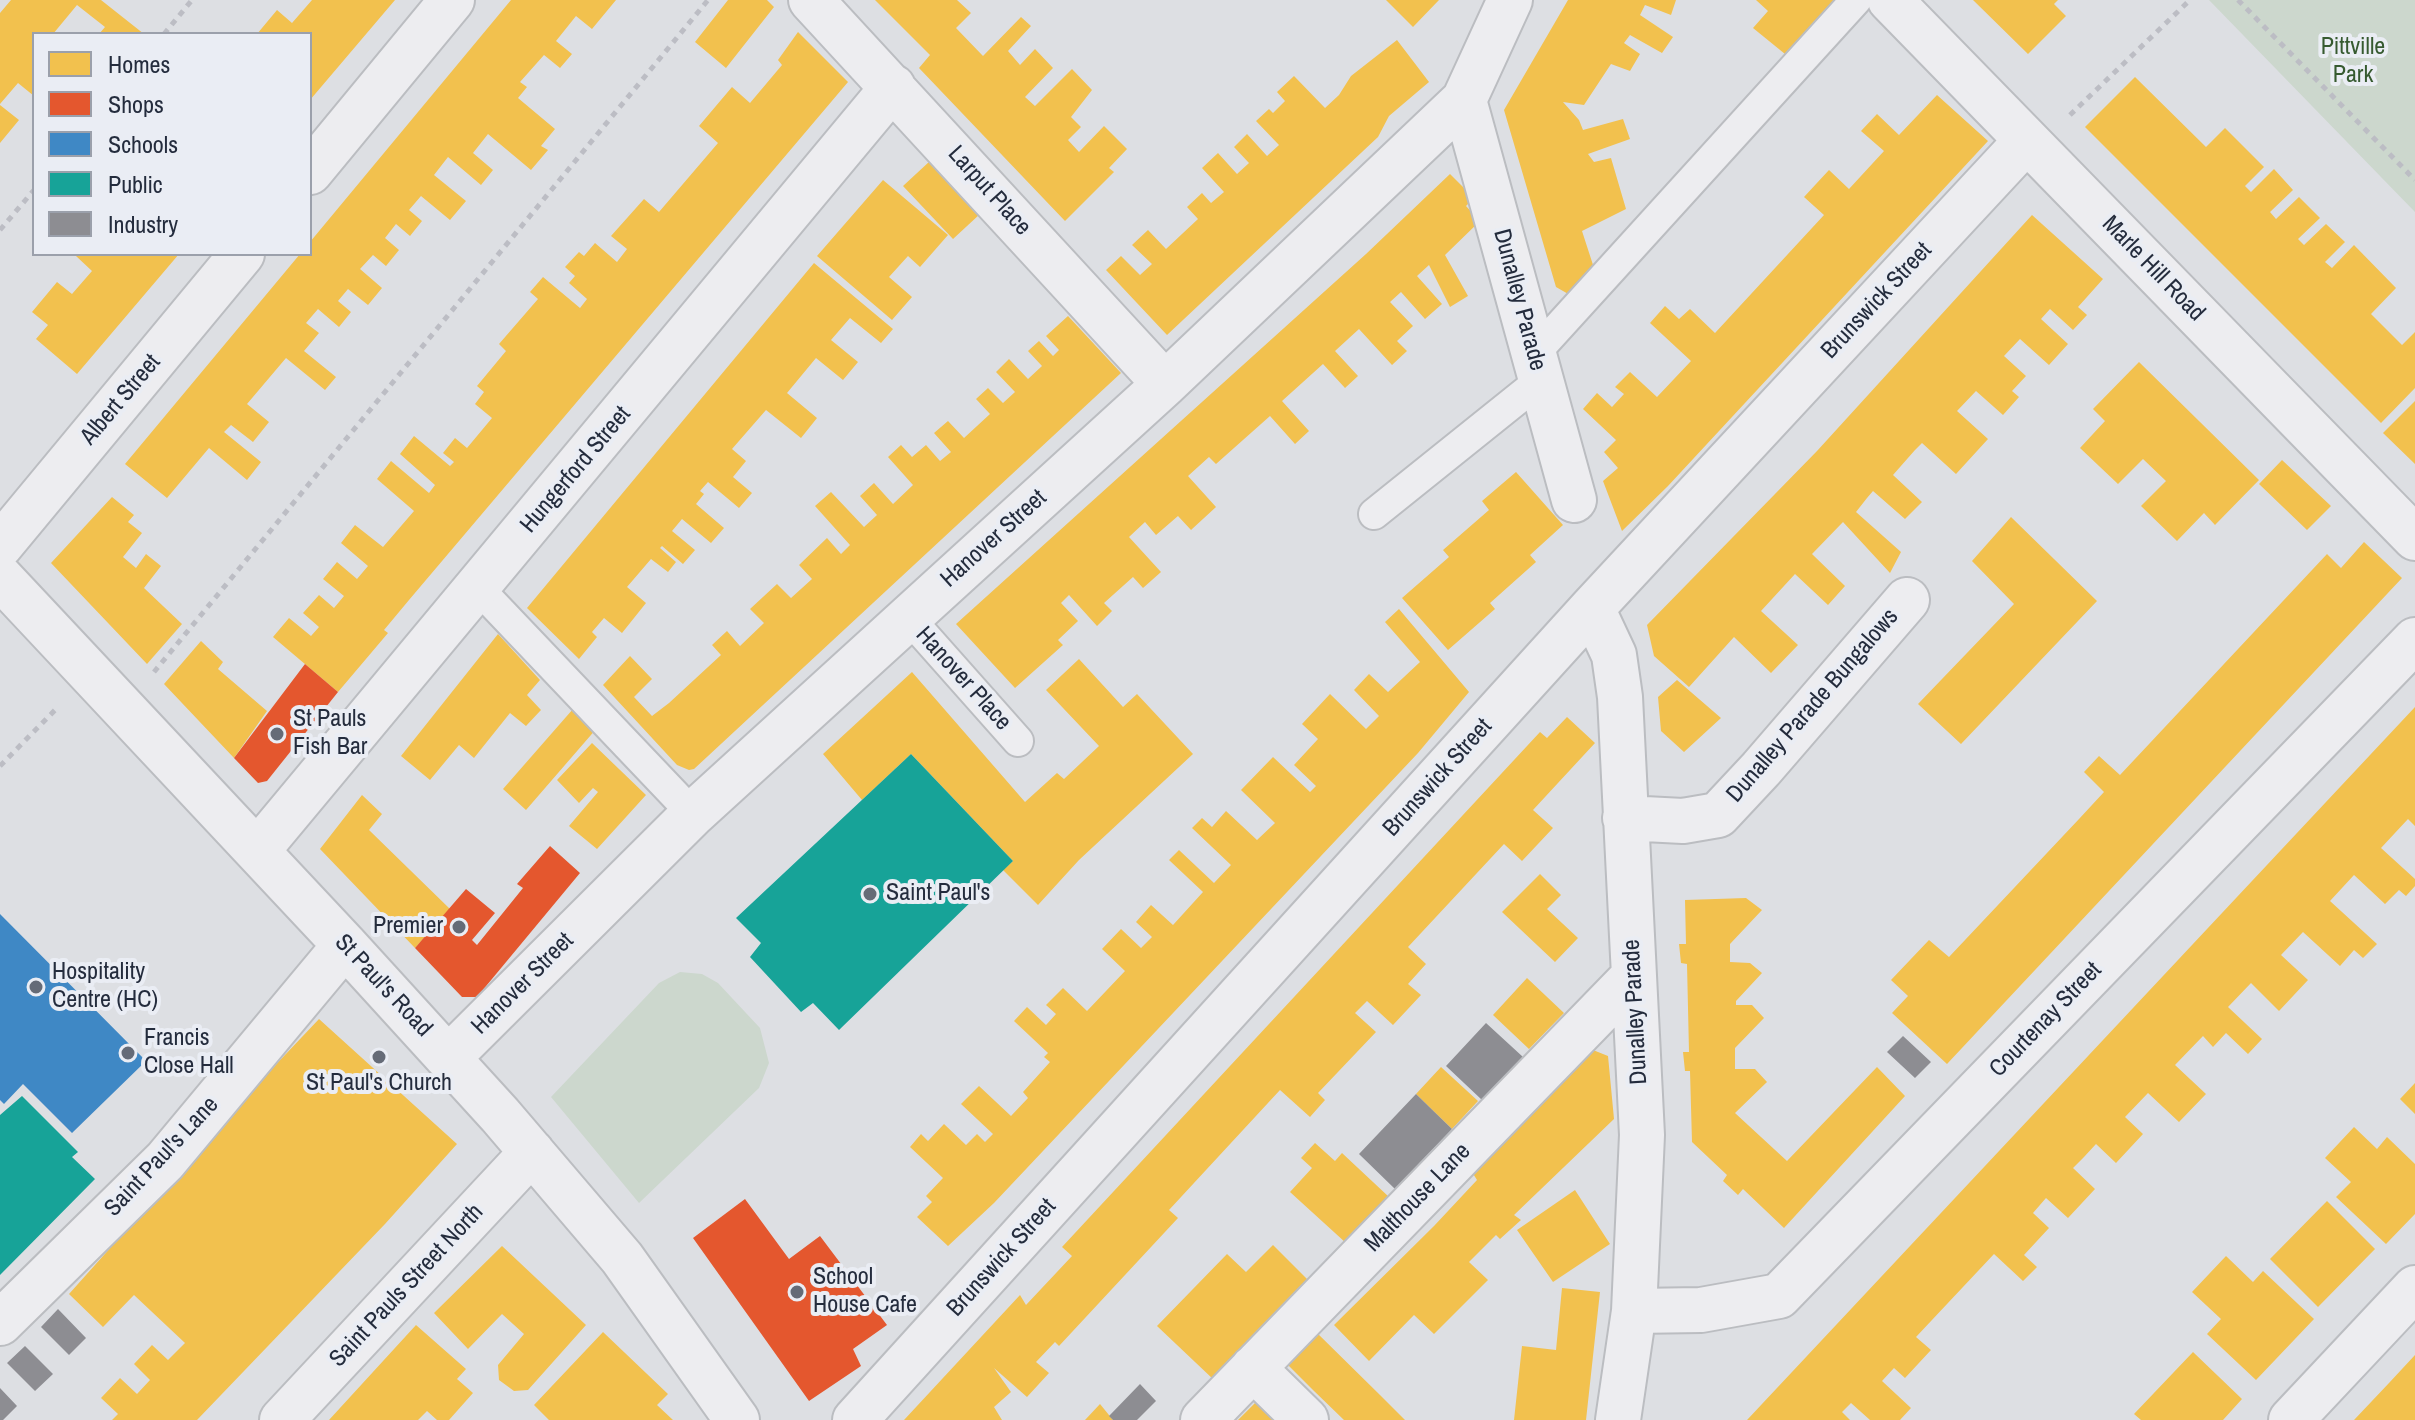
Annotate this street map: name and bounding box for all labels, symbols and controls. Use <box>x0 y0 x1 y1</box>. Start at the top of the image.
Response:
legend <box>32 32 312 256</box>
park label: Pittville Park <box>2321 34 2385 90</box>
text: Homes <box>108 48 170 80</box>
text: Shops <box>108 88 164 120</box>
text: Schools <box>108 128 178 160</box>
street label: Larput Place <box>941 140 1037 242</box>
text: Public <box>108 168 163 200</box>
text: Industry <box>108 208 178 240</box>
street label: Marle Hill Road <box>2096 210 2210 328</box>
street label: Dunalley Parade <box>1486 226 1552 374</box>
street label: Brunswick Street <box>1816 237 1938 365</box>
street label: Albert Street <box>75 349 167 451</box>
street label: Hungerford Street <box>515 401 637 539</box>
street label: Hanover Street <box>935 484 1053 594</box>
street label: Dunalley Parade Bungalows <box>1721 603 1905 809</box>
street label: Hanover Place <box>909 621 1017 737</box>
place label: St Pauls Fish Bar <box>293 706 367 762</box>
street label: Brunswick Street <box>1378 713 1498 843</box>
marker: St Pauls Fish Bar <box>268 725 286 743</box>
place label: Saint Paul's <box>886 880 990 908</box>
marker: Saint Paul's <box>861 885 879 903</box>
place label: Premier <box>373 913 443 941</box>
marker: Premier <box>450 918 468 936</box>
street label: Hanover Street <box>466 927 580 1041</box>
street label: St Paul's Road <box>328 929 438 1043</box>
street label: Dunalley Parade <box>1618 939 1654 1085</box>
street label: Courtenay Street <box>1984 956 2108 1084</box>
place label: Hospitality Centre (HC) <box>52 959 158 1015</box>
marker: Hospitality Centre (HC) <box>27 978 45 996</box>
place label: Francis Close Hall <box>144 1025 234 1081</box>
marker: Francis Close Hall <box>119 1044 137 1062</box>
marker: St Paul's Church <box>370 1048 388 1066</box>
place label: St Paul's Church <box>306 1070 452 1098</box>
street label: Saint Paul's Lane <box>99 1091 225 1223</box>
street label: Malthouse Lane <box>1359 1138 1477 1258</box>
street label: Brunswick Street <box>942 1193 1062 1323</box>
street label: Saint Pauls Street North <box>324 1199 490 1373</box>
place label: School House Cafe <box>813 1264 917 1320</box>
marker: School House Cafe <box>788 1283 806 1301</box>

